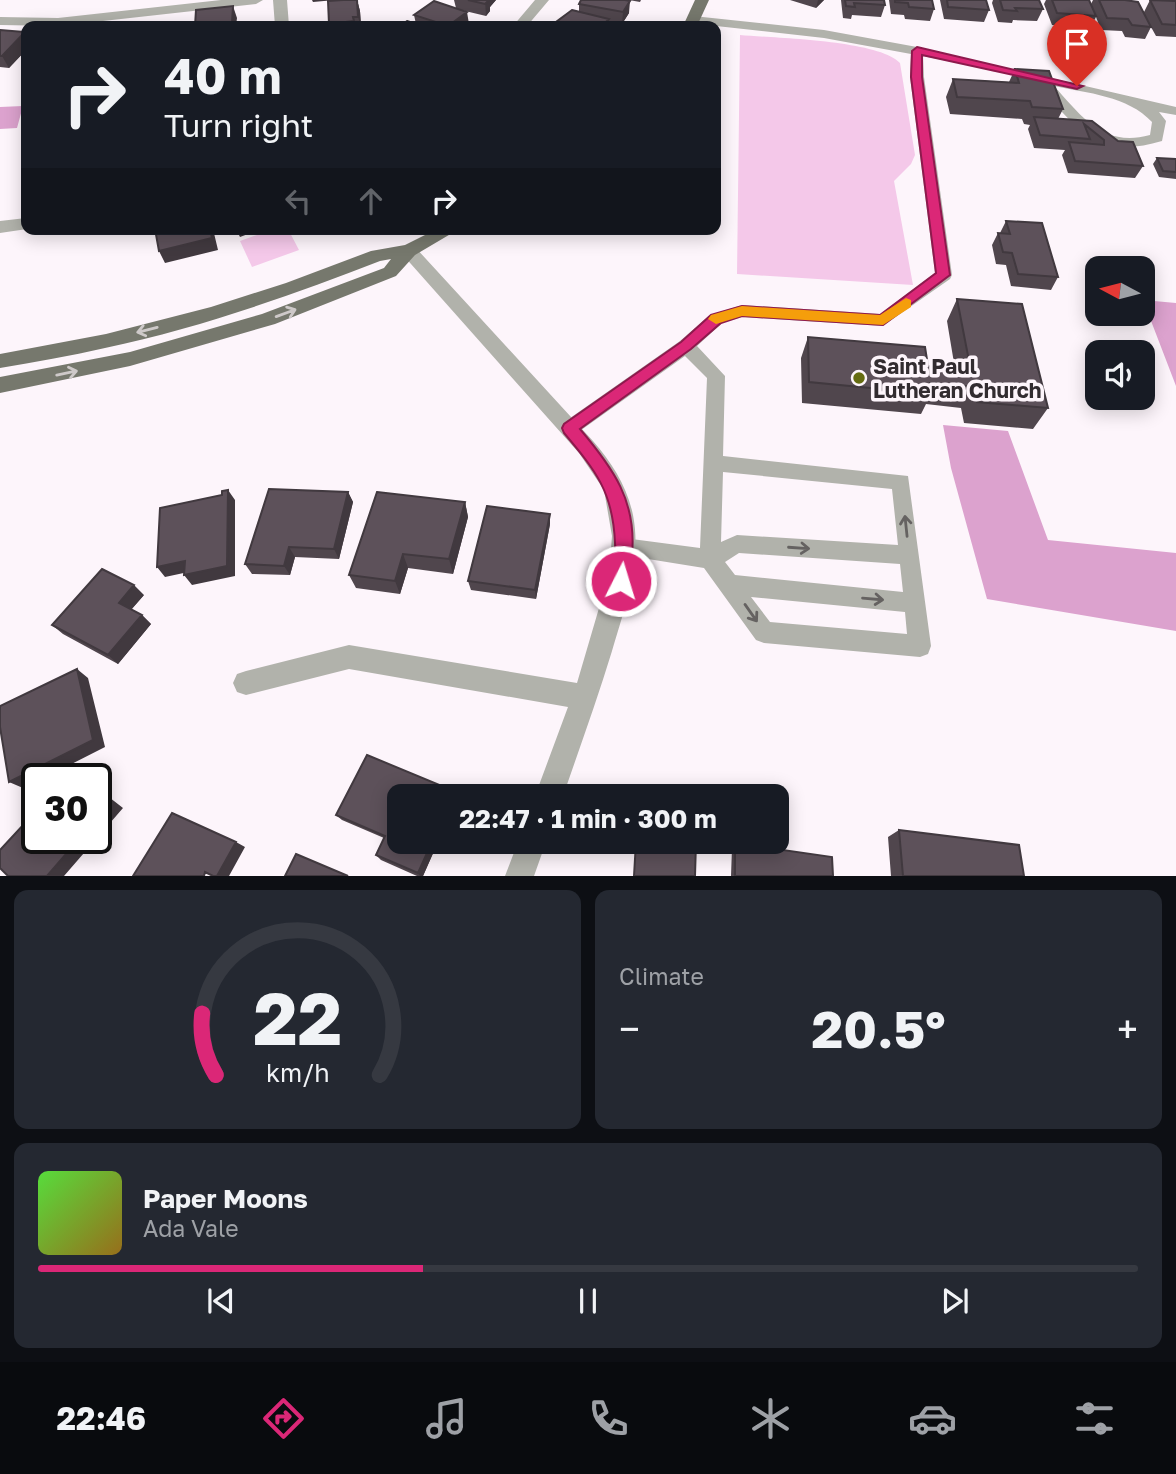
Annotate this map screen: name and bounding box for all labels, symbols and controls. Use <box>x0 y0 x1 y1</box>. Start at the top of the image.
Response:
pin <box>1047 14 1107 86</box>
icon: arrive <box>1058 25 1096 63</box>
text: 40 m <box>164 46 282 105</box>
icon: right <box>49 49 140 140</box>
text: Turn right <box>164 106 313 144</box>
icon: left <box>279 182 317 220</box>
icon: ahead <box>352 182 390 220</box>
icon: right <box>425 182 463 220</box>
north arrow <box>1085 256 1155 326</box>
map controls <box>1085 256 1155 410</box>
one-way arrow <box>275 305 297 318</box>
one-way arrow <box>136 324 159 337</box>
button: sound <box>1085 340 1155 410</box>
place label: Saint Paul Lutheran Church <box>873 353 1042 403</box>
one-way arrow <box>55 366 78 379</box>
marker: Saint Paul Lutheran Church <box>851 370 867 386</box>
one-way arrow <box>899 515 912 537</box>
one-way arrow <box>787 542 810 555</box>
position arrow <box>584 544 658 618</box>
one-way arrow <box>861 593 884 606</box>
one-way arrow <box>744 603 758 622</box>
speed limit sign: 30 <box>21 763 112 854</box>
text: 22:47 · 1 min · 300 m <box>459 803 717 834</box>
text: Climate <box>619 962 704 990</box>
text: 22 <box>253 975 342 1062</box>
text: 20.5° <box>811 997 946 1059</box>
text: − <box>619 1006 640 1051</box>
text: + <box>1117 1006 1138 1051</box>
text: km/h <box>266 1057 329 1088</box>
text: Paper Moons <box>143 1183 308 1214</box>
text: Ada Vale <box>143 1214 239 1242</box>
icon: previous <box>202 1282 240 1320</box>
icon: pause <box>569 1282 607 1320</box>
icon: next <box>936 1282 974 1320</box>
icon: directions <box>259 1394 308 1443</box>
icon: music <box>422 1394 471 1443</box>
icon: phone <box>584 1394 633 1443</box>
icon: climate <box>746 1394 795 1443</box>
icon: car <box>908 1394 957 1443</box>
icon: filters <box>1070 1394 1119 1443</box>
text: 22:46 <box>57 1399 146 1437</box>

